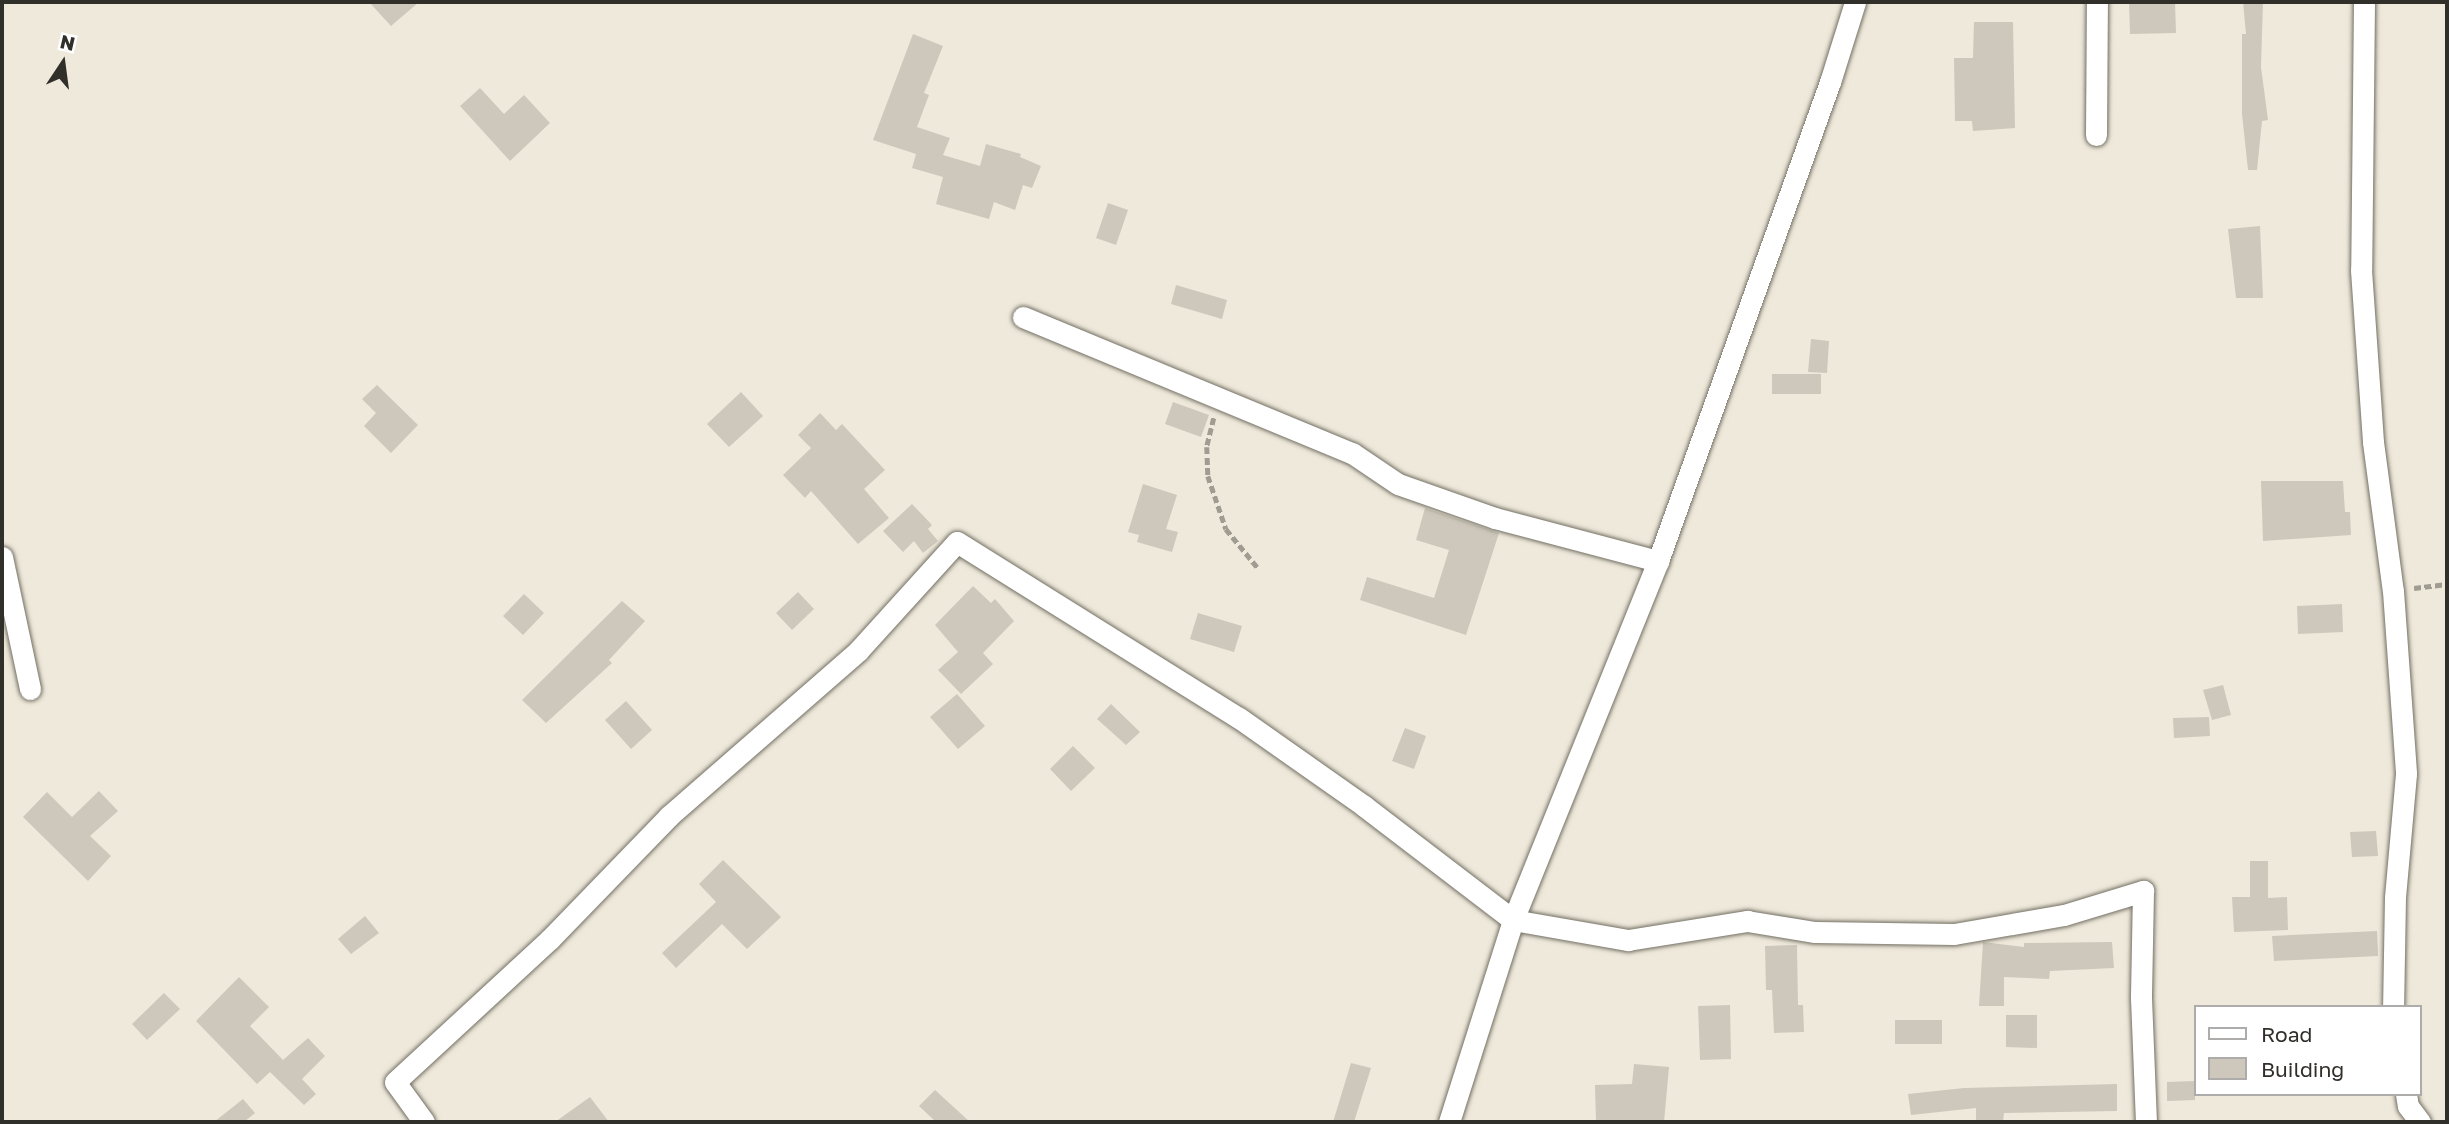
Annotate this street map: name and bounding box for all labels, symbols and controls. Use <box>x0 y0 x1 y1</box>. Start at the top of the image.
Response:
north arrow <box>28 28 98 98</box>
text: N <box>58 29 77 55</box>
legend <box>2194 1005 2421 1096</box>
text: Road <box>2261 1021 2312 1047</box>
text: Building <box>2261 1056 2344 1082</box>

